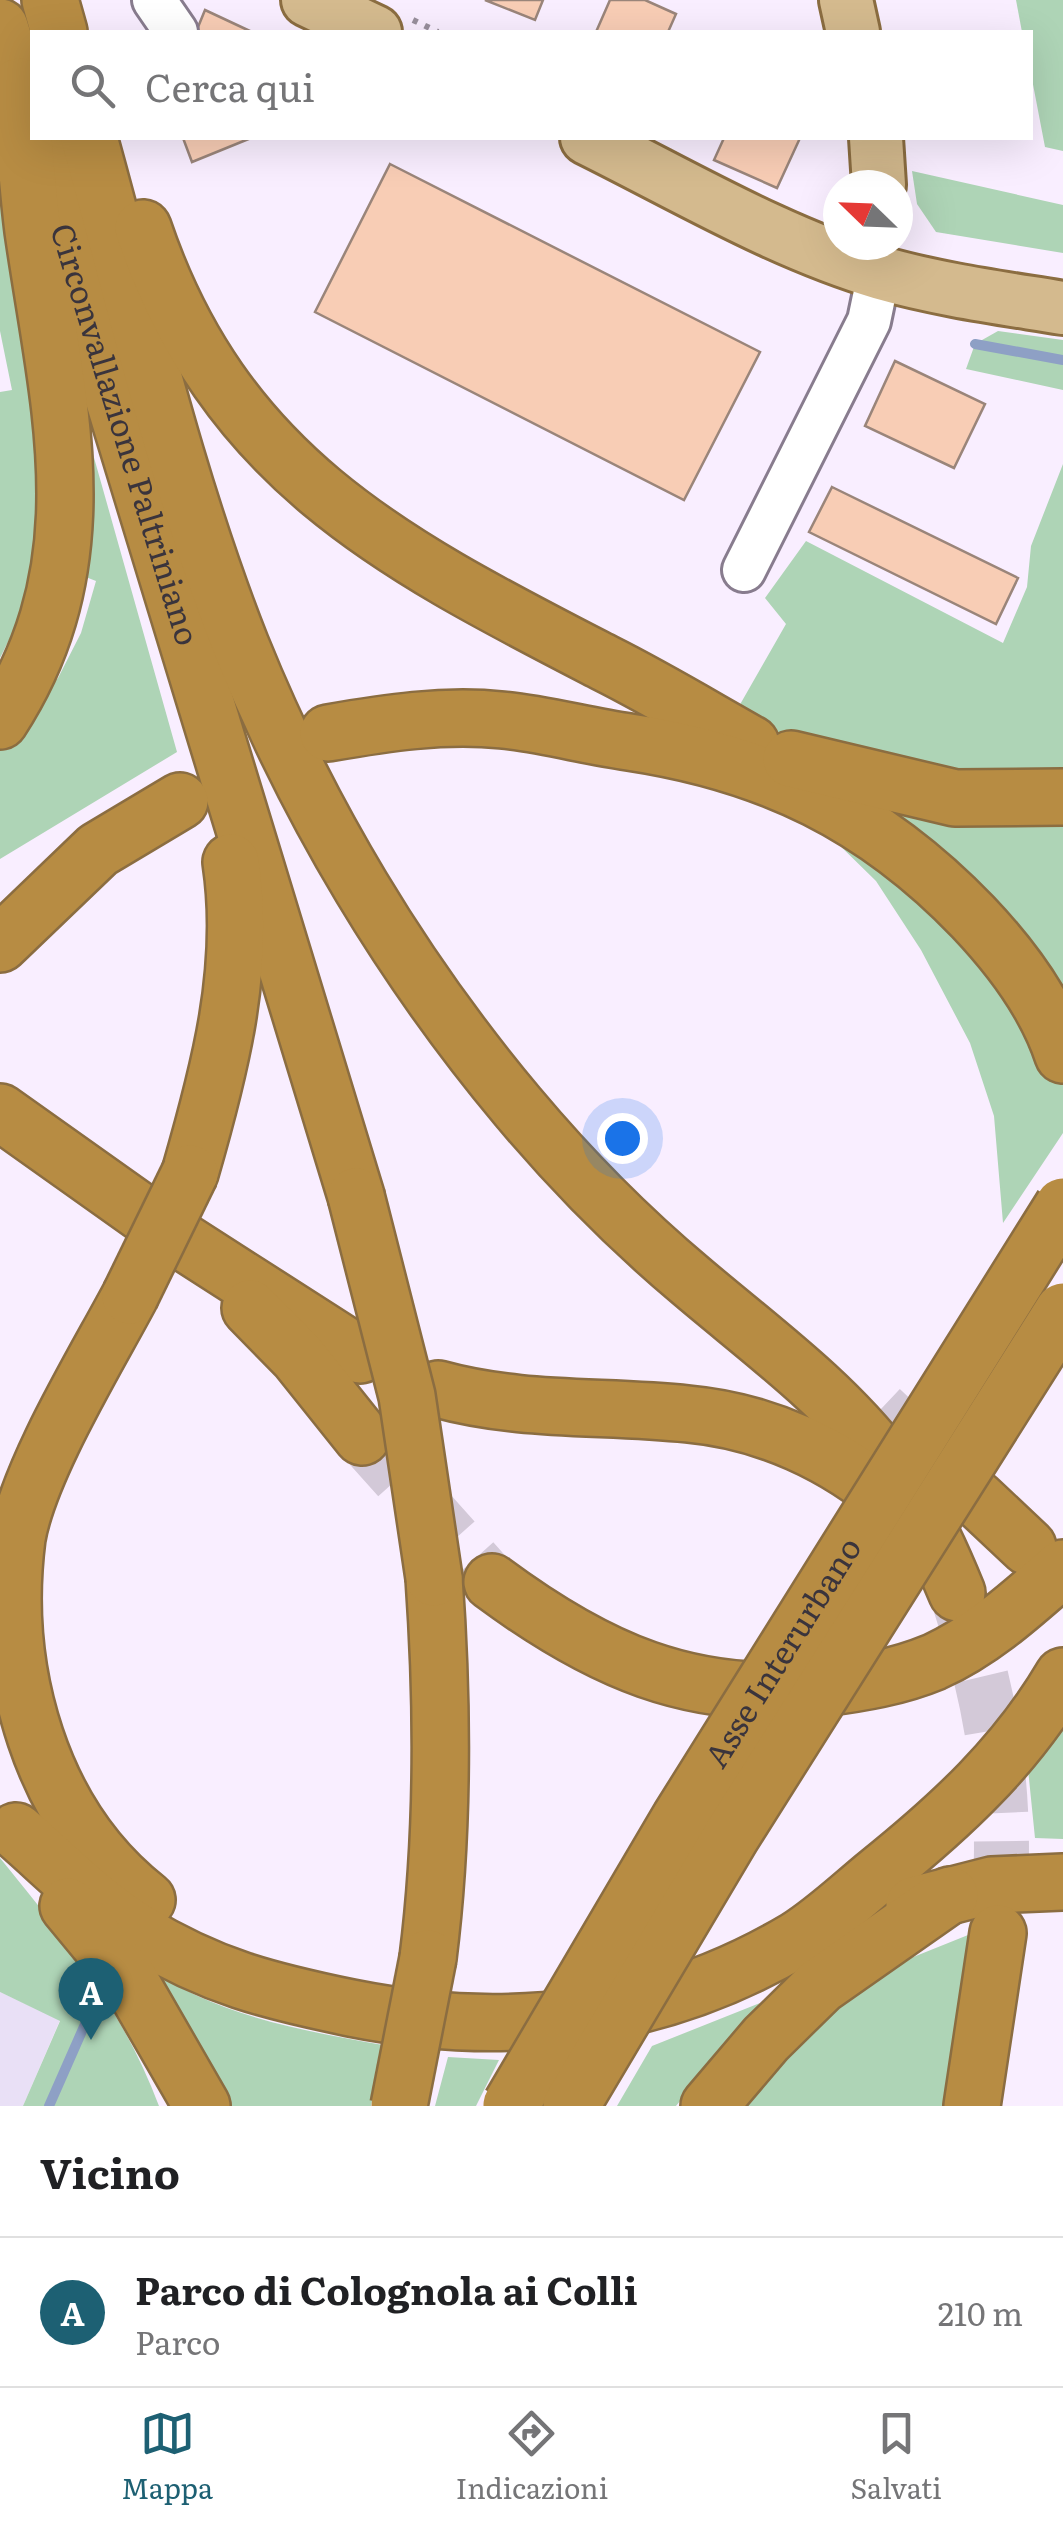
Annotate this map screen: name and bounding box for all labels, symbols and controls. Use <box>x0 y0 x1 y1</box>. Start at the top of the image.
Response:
search box <box>30 30 1033 140</box>
text: Cerca qui <box>145 57 315 114</box>
icon: search <box>65 58 120 113</box>
north arrow <box>823 170 913 260</box>
street label: Circonvallazione Paltriniano <box>40 217 214 651</box>
your location <box>597 1113 648 1164</box>
street label: Asse Interurbano <box>691 1527 871 1776</box>
pin: A <box>58 1958 124 2040</box>
text: Vicino <box>40 2140 180 2202</box>
text: Parco di Colognola ai Colli <box>135 2260 638 2317</box>
text: A <box>60 2288 85 2336</box>
text: 210 m <box>938 2288 1023 2336</box>
text: Parco <box>135 2317 221 2365</box>
tab: Mappa <box>121 2406 213 2508</box>
tab: Indicazioni <box>456 2406 608 2508</box>
tab: Salvati <box>851 2406 942 2508</box>

